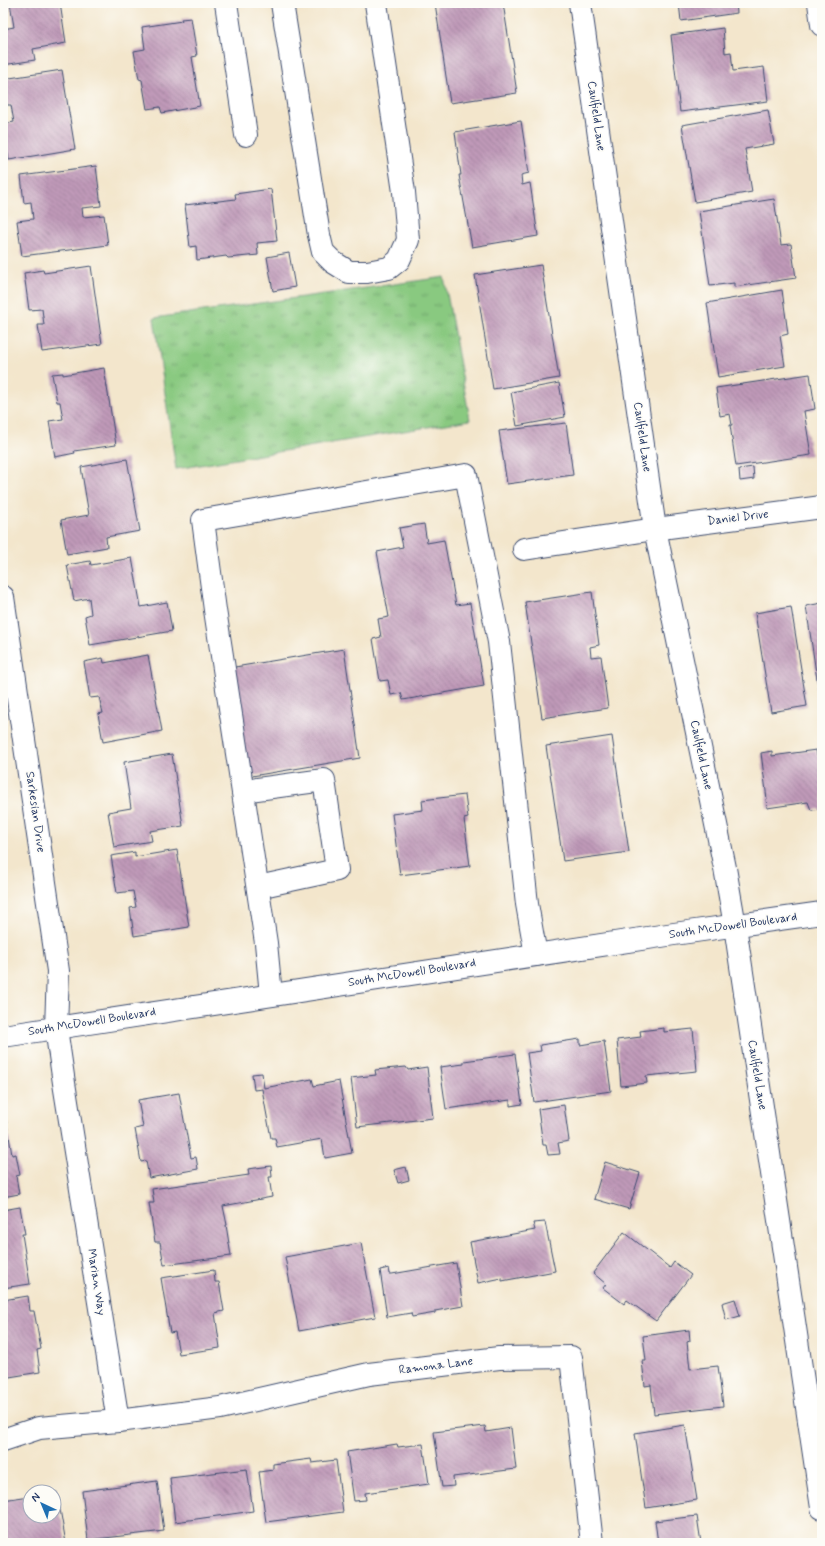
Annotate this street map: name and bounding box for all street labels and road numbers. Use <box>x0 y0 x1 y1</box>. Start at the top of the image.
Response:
street label: Caulfield Lane <box>583 80 609 152</box>
street label: Caulfield Lane <box>629 401 655 473</box>
street label: Daniel Drive <box>706 506 770 530</box>
street label: Caulfield Lane <box>686 719 716 791</box>
street label: Sarkesian Drive <box>21 770 49 854</box>
street label: South McDowell Boulevard <box>668 909 798 943</box>
street label: South McDowell Boulevard <box>347 955 477 991</box>
street label: South McDowell Boulevard <box>27 1004 157 1040</box>
street label: Caulfield Lane <box>744 1039 770 1111</box>
street label: Marian Way <box>83 1247 109 1317</box>
street label: Ramona Lane <box>398 1354 474 1378</box>

